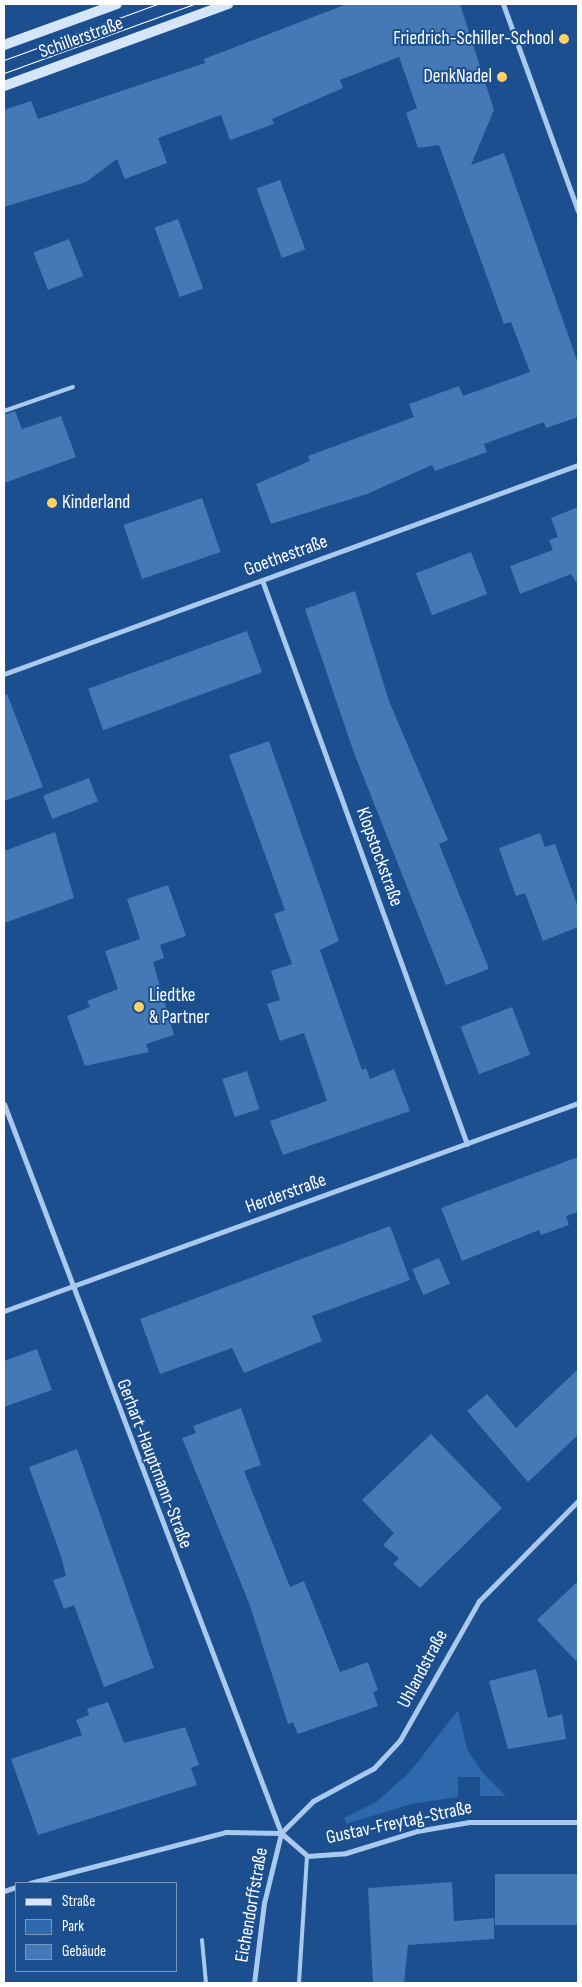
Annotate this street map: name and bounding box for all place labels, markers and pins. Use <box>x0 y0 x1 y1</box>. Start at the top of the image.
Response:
place label: Friedrich-Schiller-School <box>393 28 554 50</box>
marker: Friedrich-Schiller-School <box>558 33 570 45</box>
place label: DenkNadel <box>424 66 492 88</box>
marker: DenkNadel <box>496 71 508 83</box>
place label: Kinderland <box>62 492 130 514</box>
marker: Kinderland <box>46 497 58 509</box>
place label: Liedtke & Partner <box>149 985 209 1029</box>
marker: Liedtke & Partner <box>133 1001 145 1013</box>

